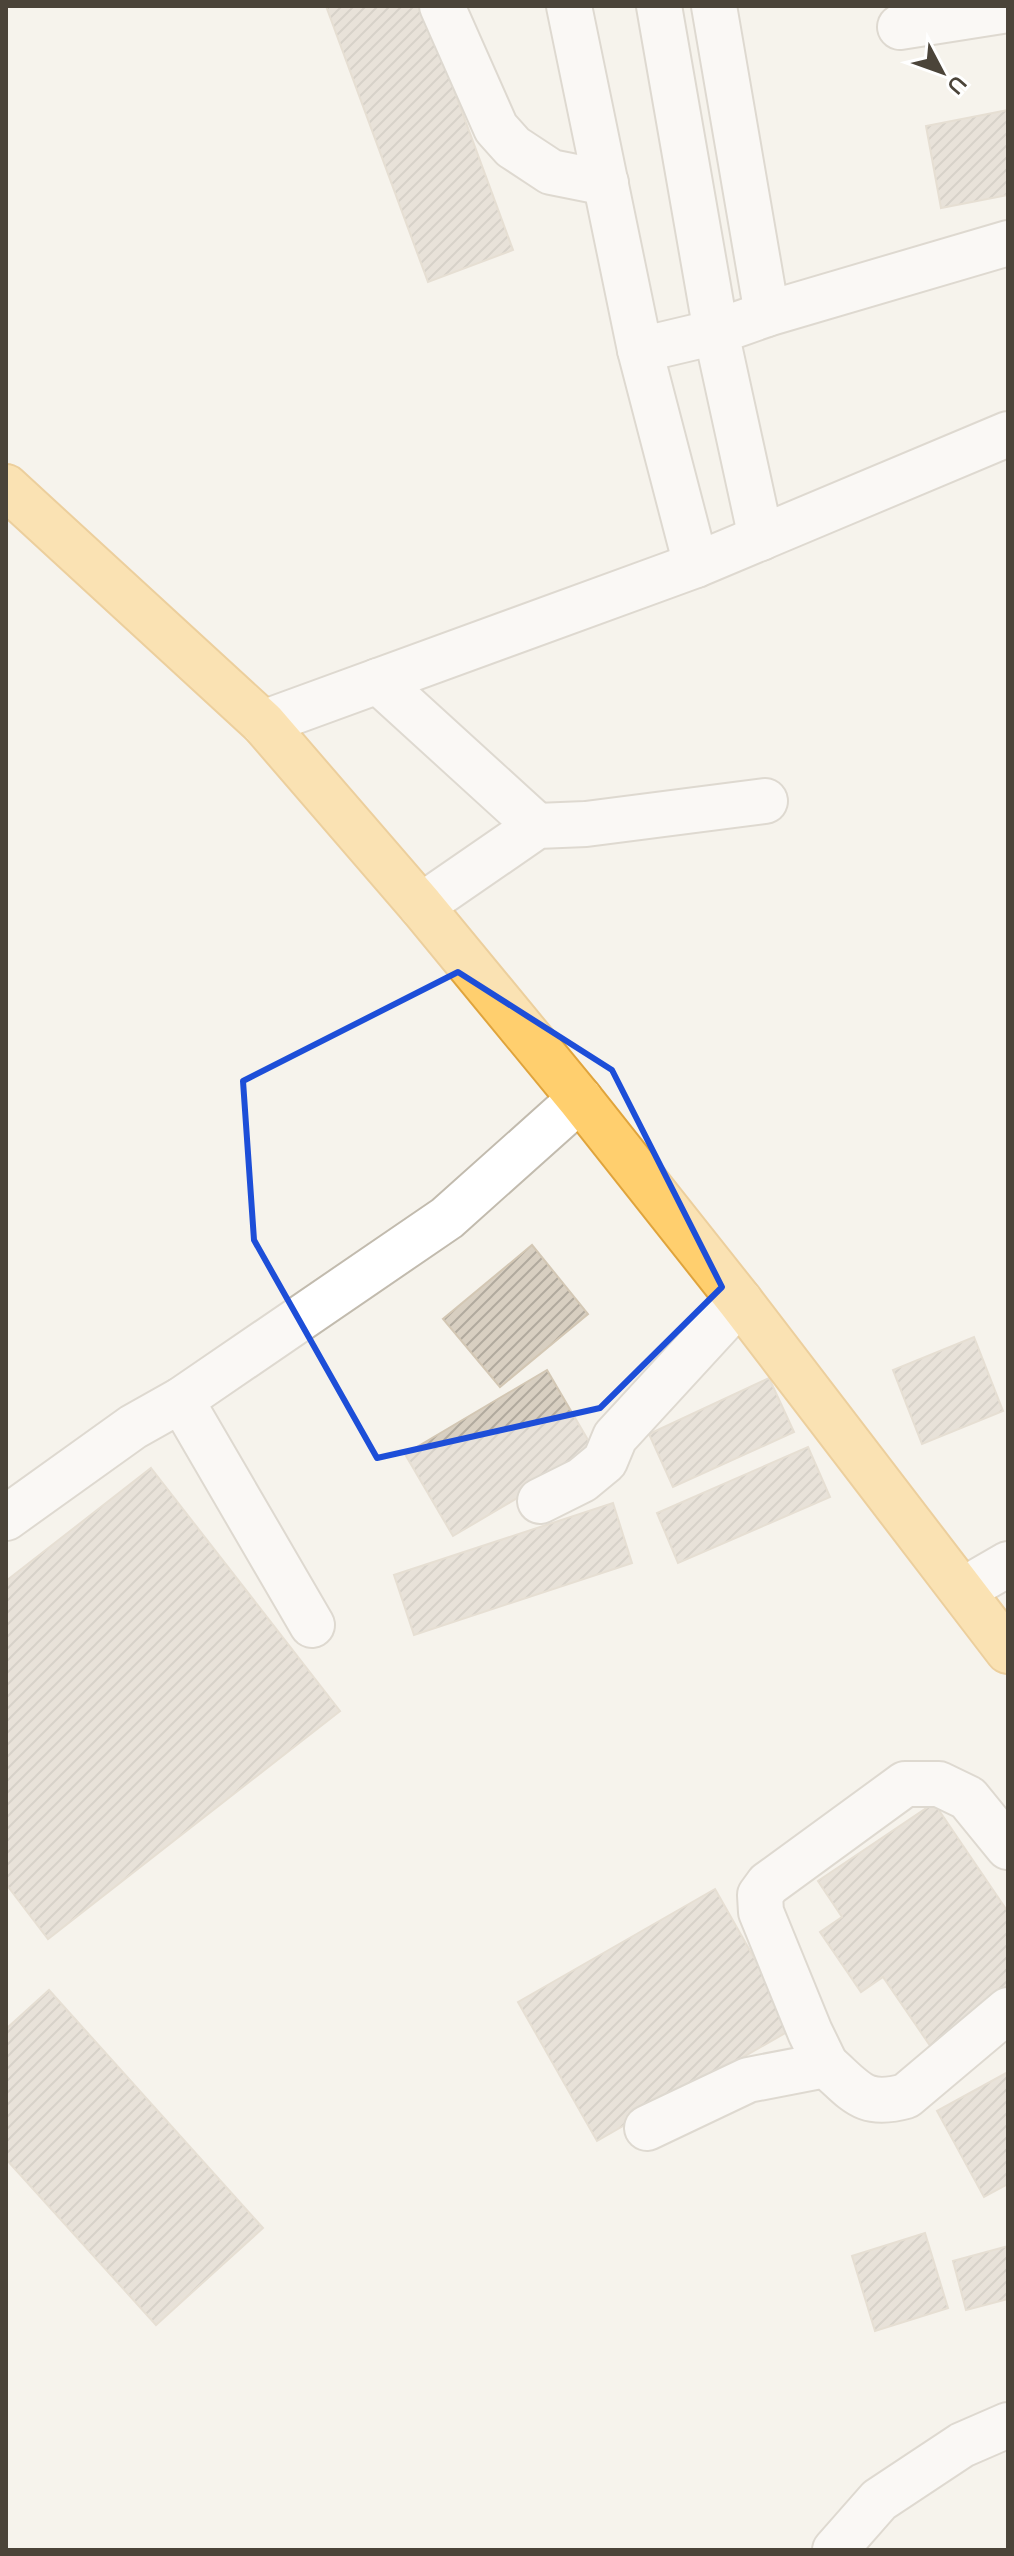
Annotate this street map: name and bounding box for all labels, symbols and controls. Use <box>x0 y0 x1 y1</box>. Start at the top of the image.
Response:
north arrow <box>902 32 982 112</box>
text: U <box>941 70 973 100</box>

